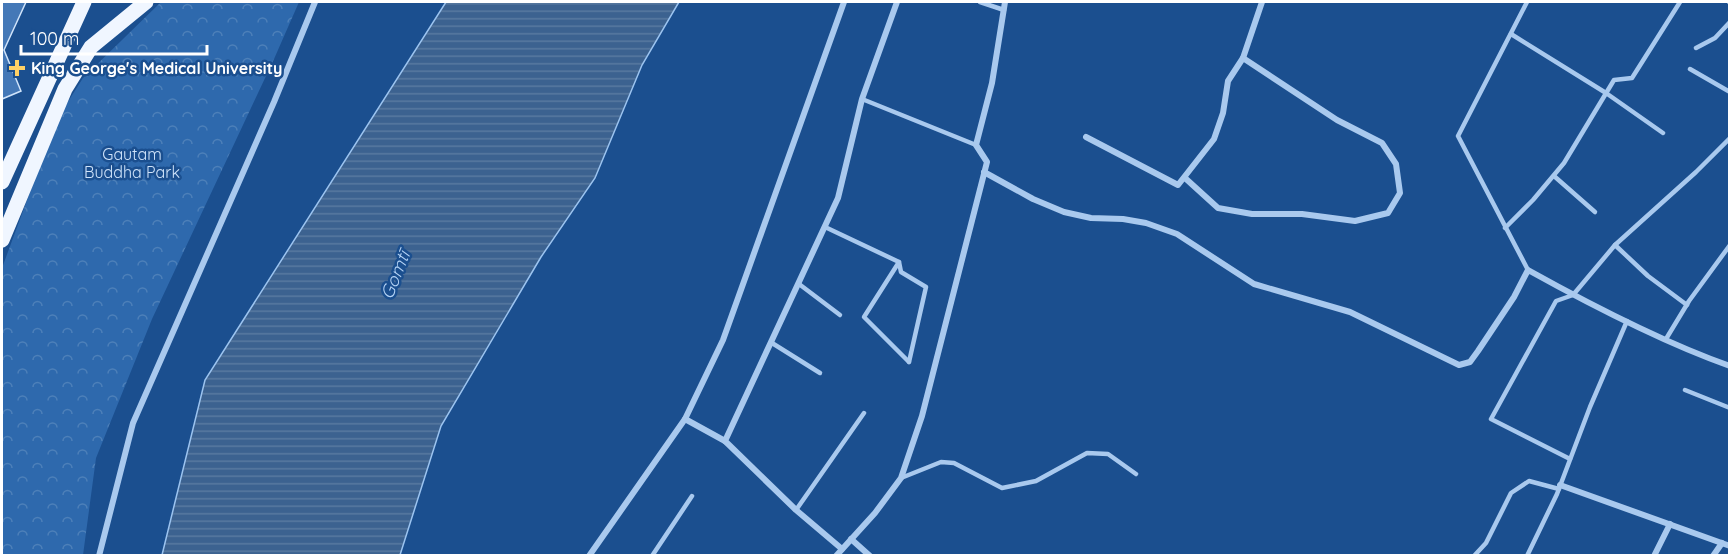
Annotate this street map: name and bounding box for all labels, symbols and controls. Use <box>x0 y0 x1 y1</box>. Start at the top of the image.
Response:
scale bar <box>21 18 207 56</box>
text: 100 m <box>30 27 79 50</box>
place label: King George's Medical University <box>31 58 283 78</box>
marker: King George's Medical University <box>8 59 26 77</box>
park label: Gautam Buddha Park <box>84 144 180 182</box>
water label: Gomtī <box>375 244 417 302</box>

